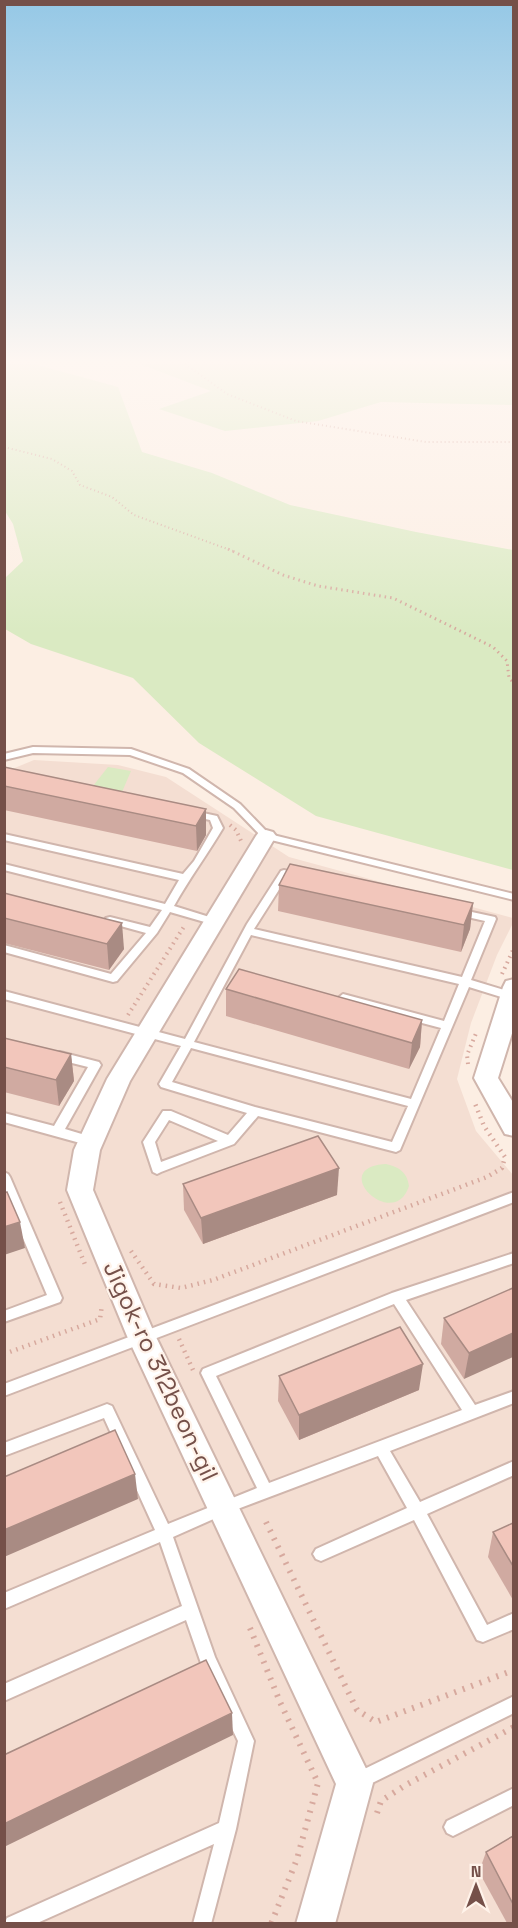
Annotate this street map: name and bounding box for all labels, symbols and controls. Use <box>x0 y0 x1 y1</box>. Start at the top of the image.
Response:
street label: Jigok-ro 312beon-gil <box>96 1256 226 1486</box>
north arrow <box>446 1856 506 1916</box>
text: N <box>471 1861 481 1882</box>

